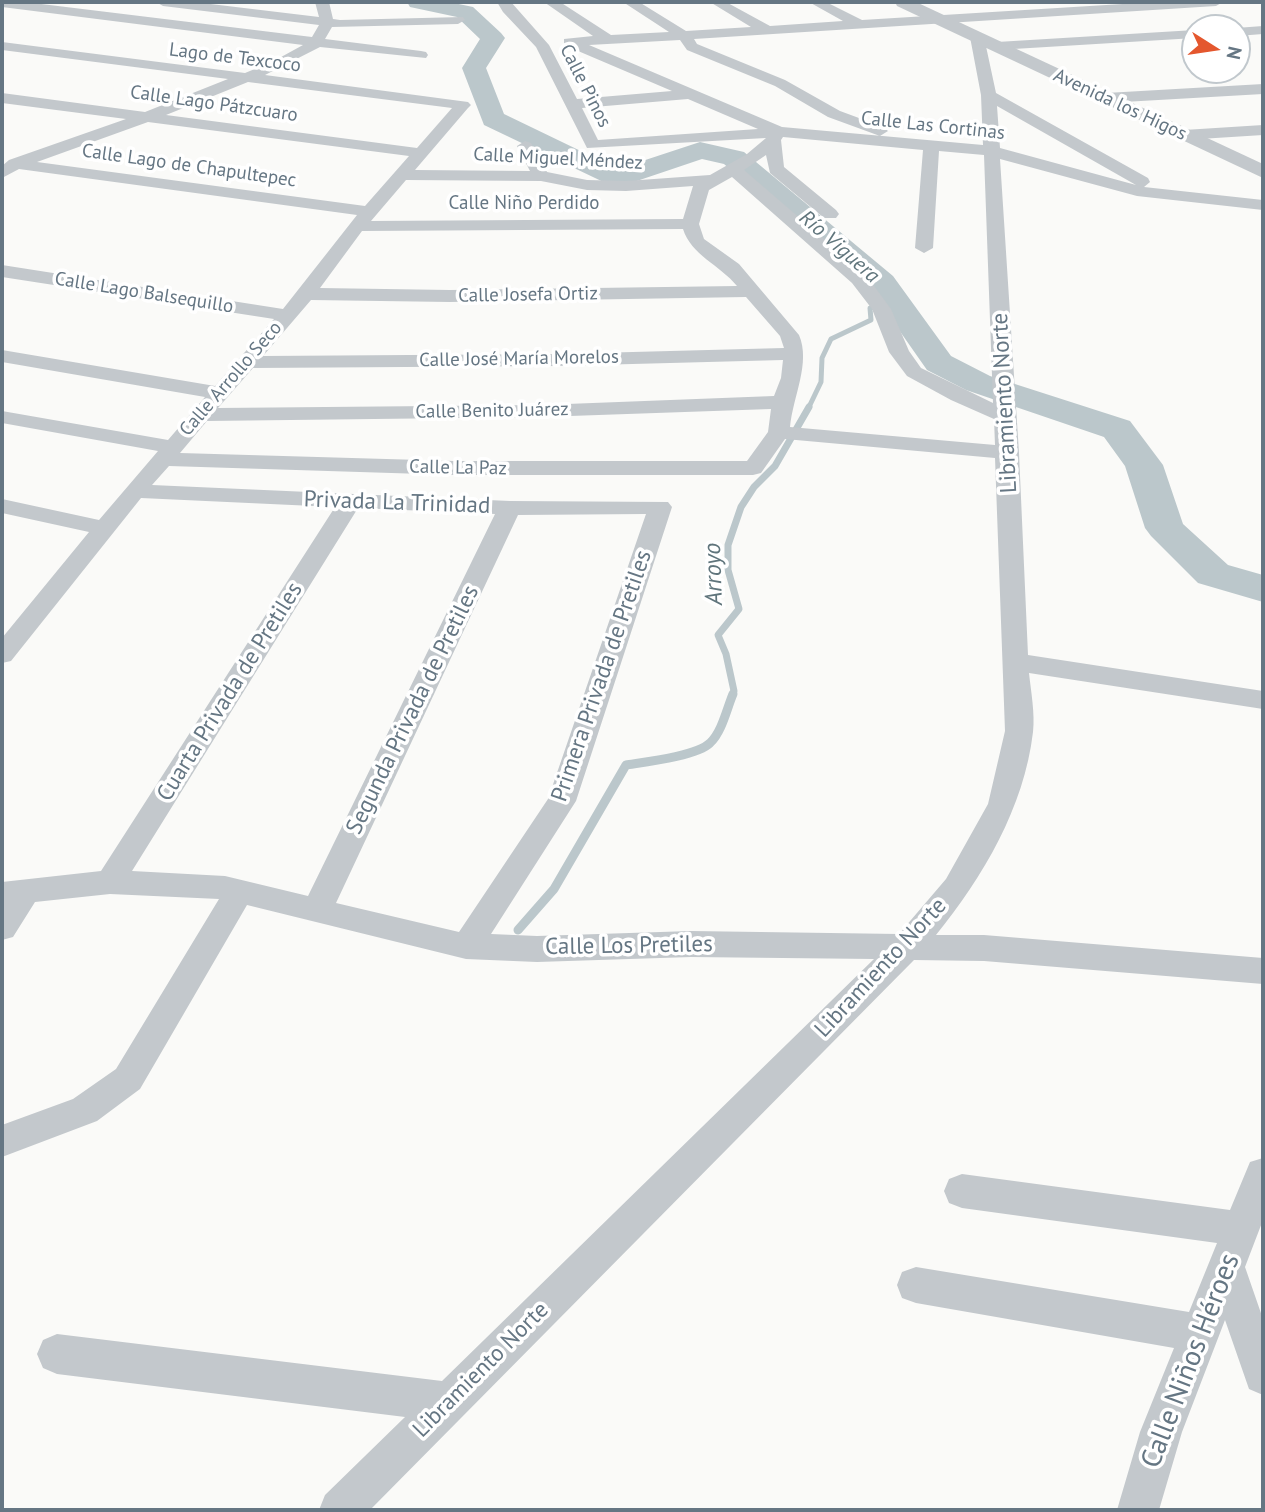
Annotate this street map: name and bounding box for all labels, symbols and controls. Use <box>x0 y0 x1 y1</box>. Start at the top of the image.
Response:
north arrow <box>1181 14 1251 84</box>
street label: Lago de Texcoco <box>168 39 302 77</box>
street label: Calle Pinos <box>554 41 616 131</box>
text: N <box>1222 44 1248 62</box>
street label: Avenida los Higos <box>1050 64 1190 146</box>
street label: Calle Lago Pátzcuaro <box>129 81 299 127</box>
street label: Calle Las Cortinas <box>860 107 1006 145</box>
street label: Calle Lago de Chapultepec <box>80 140 298 192</box>
street label: Calle Miguel Méndez <box>473 143 643 175</box>
street label: Calle Niño Perdido <box>448 193 600 215</box>
water label: Río Viguera <box>794 205 884 289</box>
street label: Calle Lago Balsequillo <box>53 268 235 318</box>
street label: Calle Josefa Ortiz <box>458 282 598 308</box>
street label: Libramiento Norte <box>986 312 1024 494</box>
street label: Calle Arrollo Seco <box>175 317 287 441</box>
street label: Calle José María Morelos <box>419 346 619 372</box>
street label: Calle Benito Juárez <box>415 398 569 424</box>
street label: Calle La Paz <box>409 456 507 480</box>
street label: Privada La Trinidad <box>303 486 491 520</box>
water label: Arroyo <box>699 542 729 606</box>
street label: Primera Privada de Pretiles <box>546 547 658 805</box>
street label: Cuarta Privada de Pretiles <box>151 578 309 806</box>
street label: Segunda Privada de Pretiles <box>341 581 485 839</box>
street label: Libramiento Norte <box>809 893 953 1043</box>
street label: Calle Los Pretiles <box>545 931 713 961</box>
street label: Calle Niños Héroes <box>1135 1249 1247 1473</box>
street label: Libramiento Norte <box>407 1296 555 1444</box>

